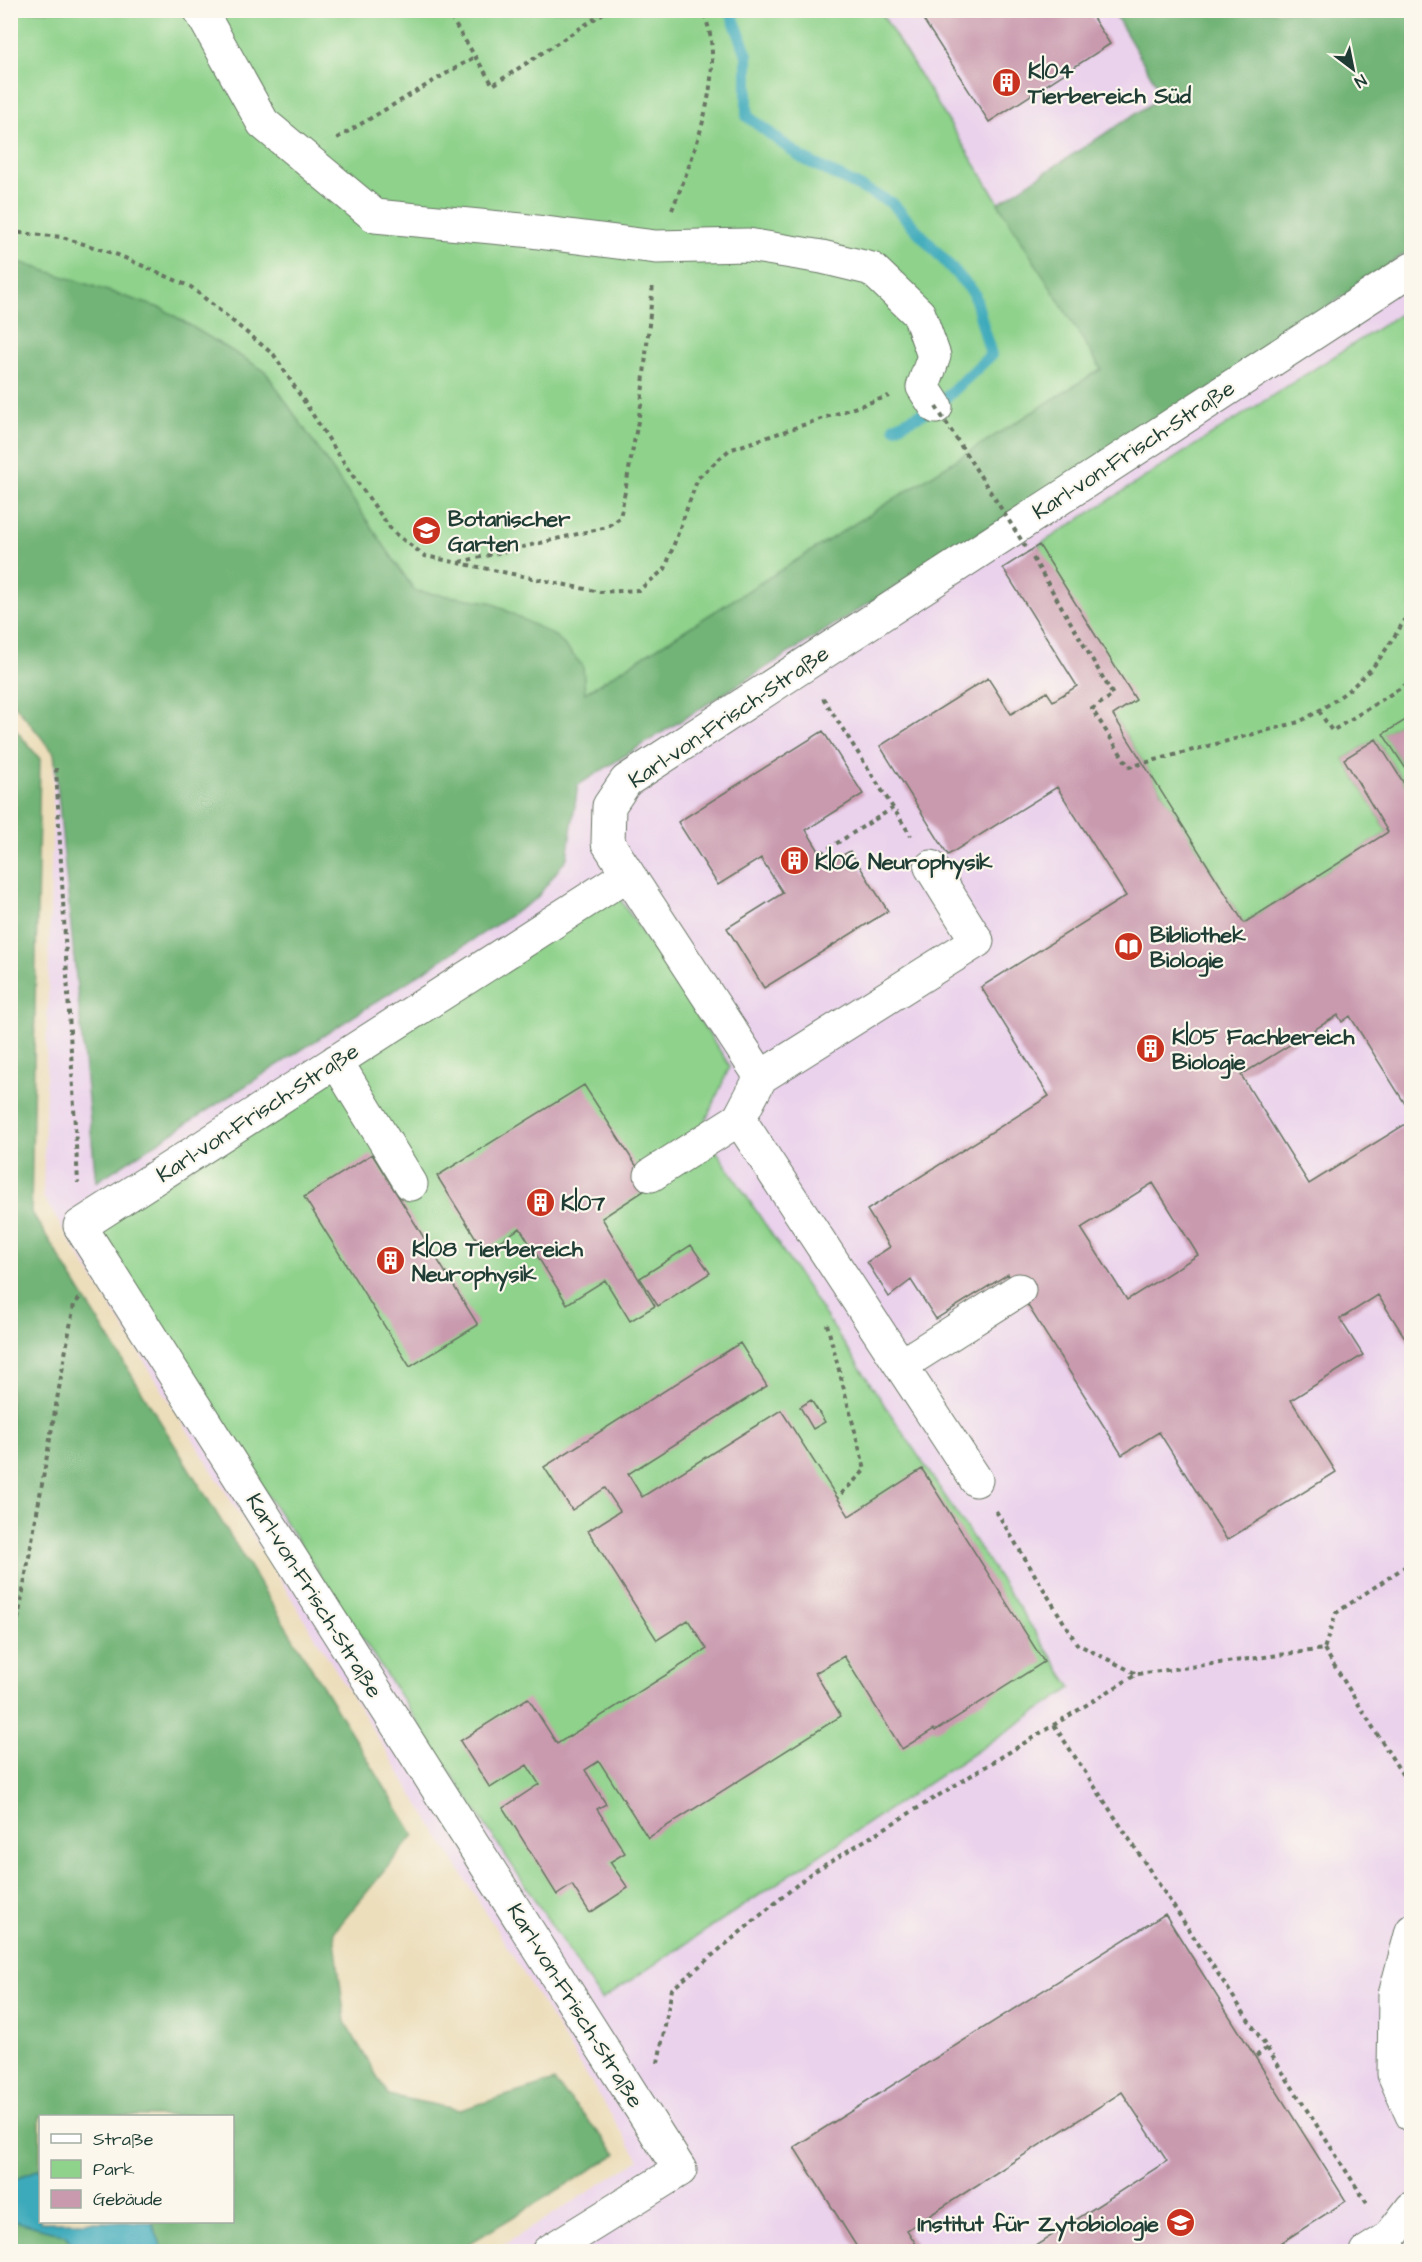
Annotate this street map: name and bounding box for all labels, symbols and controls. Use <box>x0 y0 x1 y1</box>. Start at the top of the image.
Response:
north arrow <box>1323 39 1383 99</box>
place label: K|04 Tierbereich Süd <box>1027 55 1192 112</box>
building icon: K|04 Tierbereich Süd <box>991 67 1023 99</box>
text: N <box>1350 69 1371 93</box>
street label: Karl-von-Frisch-Straße <box>1026 373 1241 527</box>
place label: Botanischer Garten <box>448 504 571 560</box>
school or university icon: Botanischer Garten <box>411 515 443 547</box>
street label: Karl-von-Frisch-Straße <box>622 638 835 796</box>
building icon: K|06 Neurophysik <box>778 845 810 877</box>
place label: K|06 Neurophysik <box>815 846 993 880</box>
place label: Bibliothek Biologie <box>1150 920 1246 977</box>
library icon: Bibliothek Biologie <box>1113 931 1145 963</box>
place label: K|05 Fachbereich Biologie <box>1172 1021 1356 1079</box>
building icon: K|05 Fachbereich Biologie <box>1135 1033 1167 1065</box>
street label: Karl-von-Frisch-Straße <box>150 1036 365 1190</box>
building icon: K|07 <box>524 1186 556 1218</box>
place label: K|07 <box>561 1187 605 1219</box>
place label: K|08 Tierbereich Neurophysik <box>412 1233 584 1292</box>
building icon: K|08 Tierbereich Neurophysik <box>375 1245 407 1277</box>
street label: Karl-von-Frisch-Straße <box>238 1488 389 1704</box>
street label: Karl-von-Frisch-Straße <box>499 1898 650 2114</box>
legend <box>39 2115 234 2223</box>
text: Straße <box>93 2127 154 2152</box>
text: Park <box>93 2157 135 2182</box>
text: Gebäude <box>93 2187 163 2212</box>
school or university icon: Institut für Zytobiologie <box>1164 2207 1196 2239</box>
place label: Institut für Zytobiologie <box>917 2209 1159 2242</box>

